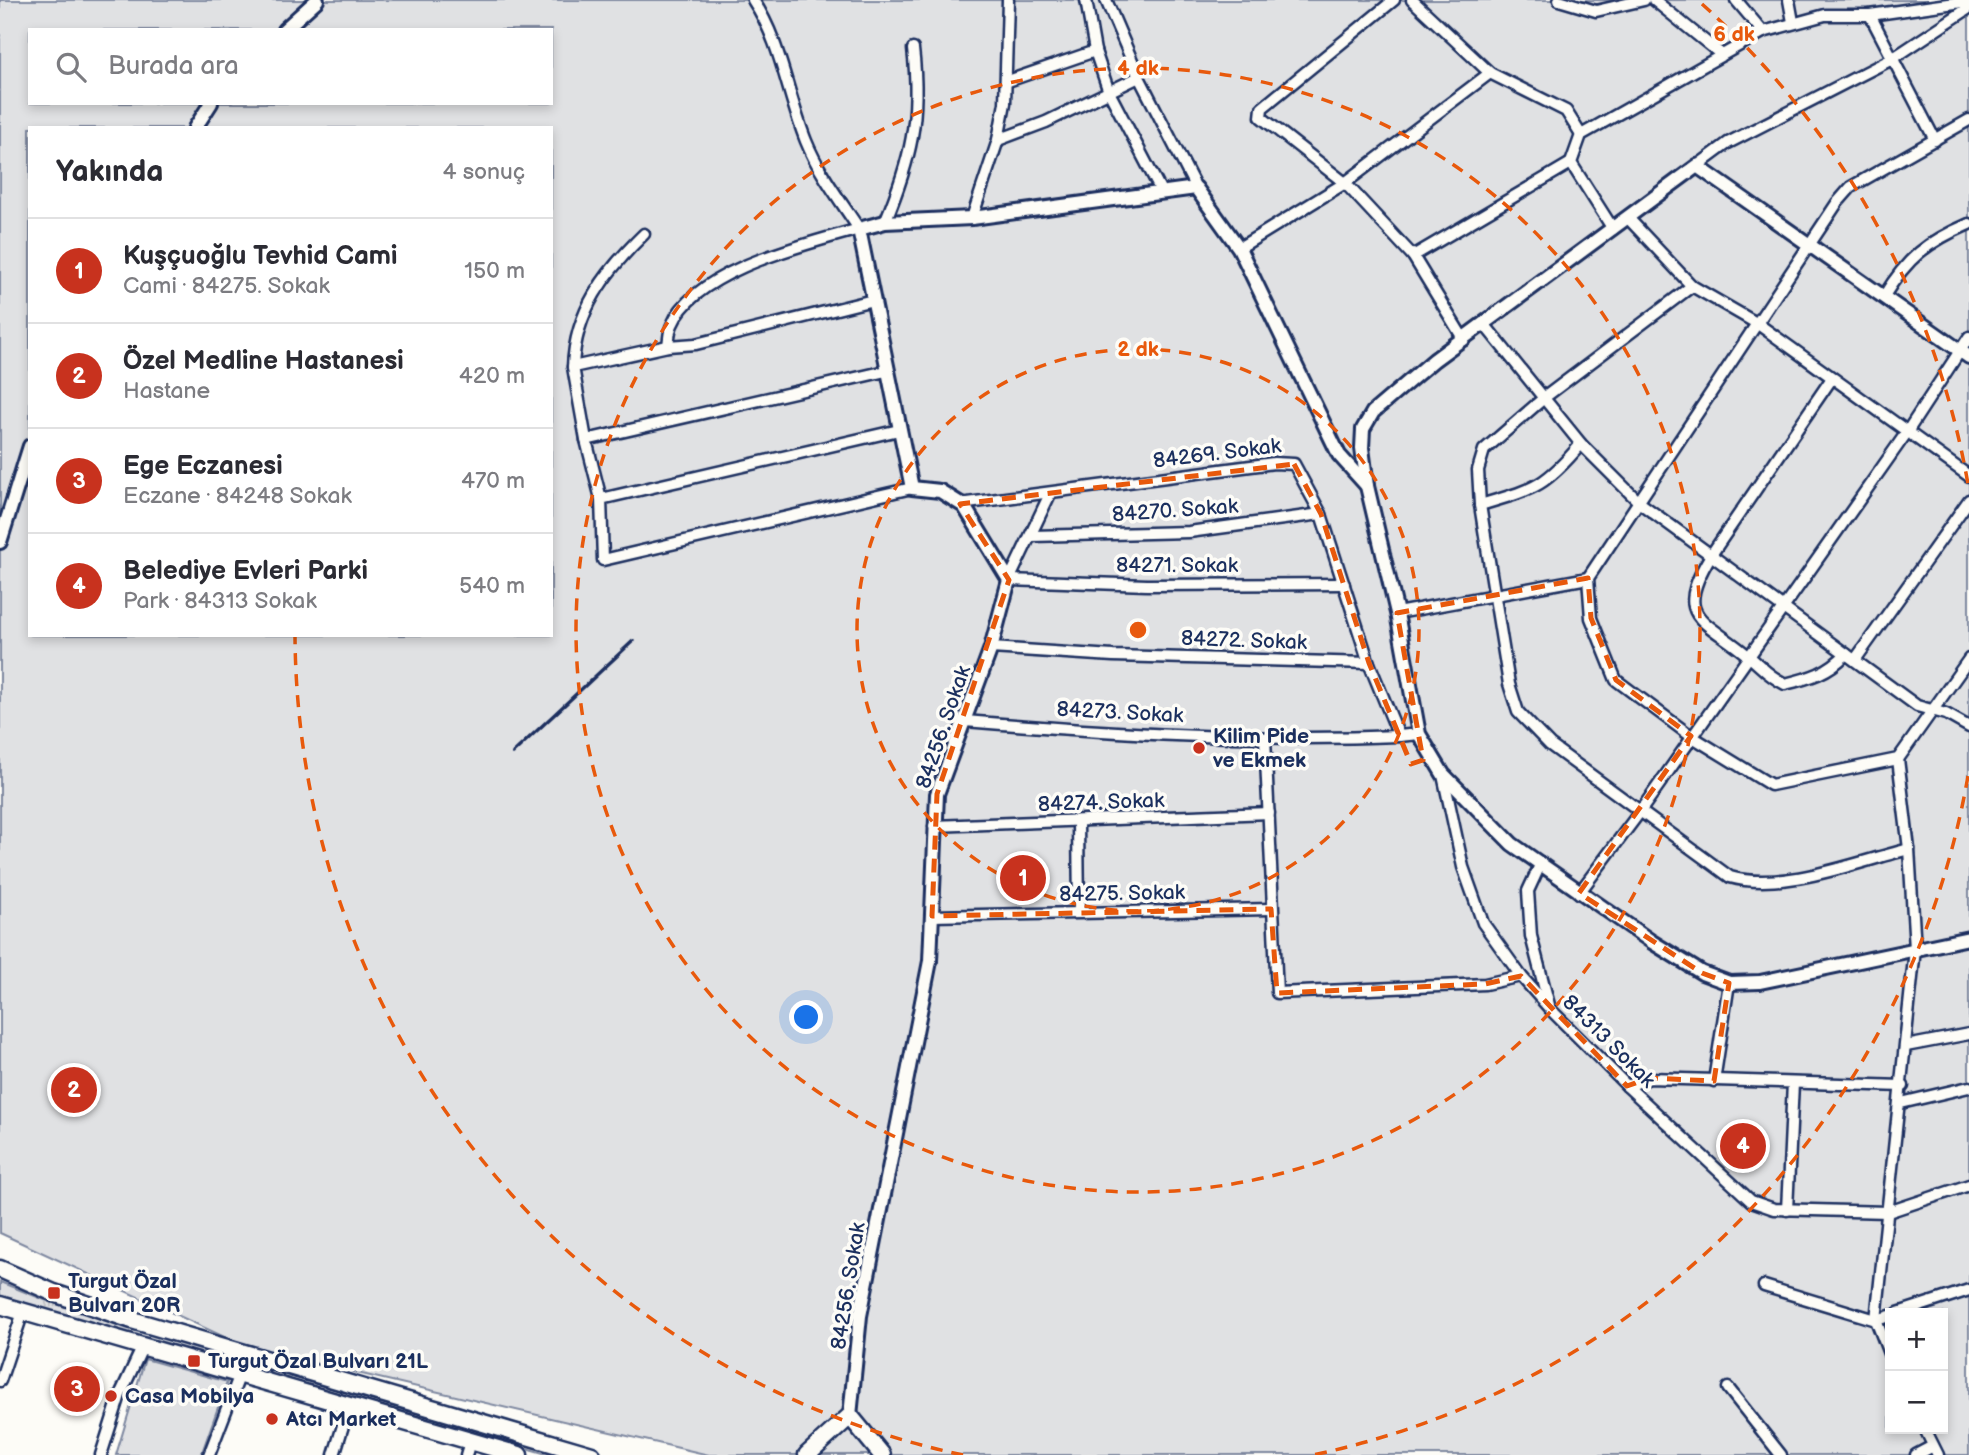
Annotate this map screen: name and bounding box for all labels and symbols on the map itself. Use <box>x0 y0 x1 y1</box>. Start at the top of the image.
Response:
text: 6 dk <box>1713 22 1755 47</box>
text: 4 dk <box>1117 56 1159 81</box>
text: 2 dk <box>1117 337 1159 362</box>
street label: 84269. Sokak <box>1152 433 1283 474</box>
street label: 84270. Sokak <box>1111 494 1240 527</box>
street label: 84271. Sokak <box>1116 553 1239 578</box>
centre of rings <box>1126 618 1150 642</box>
street label: 84272. Sokak <box>1180 626 1308 655</box>
street label: 84256. Sokak <box>911 662 976 792</box>
street label: 84273. Sokak <box>1056 697 1185 728</box>
place label: Kilim Pide ve Ekmek <box>1212 724 1309 773</box>
marker: Kilim Pide ve Ekmek <box>1191 740 1207 756</box>
street label: 84274. Sokak <box>1037 788 1165 817</box>
pin: 1 <box>1000 852 1046 904</box>
street label: 84275. Sokak <box>1059 880 1186 907</box>
street label: 84313 Sokak <box>1557 990 1661 1093</box>
your location <box>789 1000 823 1034</box>
pin: 2 <box>51 1064 97 1116</box>
pin: 4 <box>1720 1120 1766 1172</box>
street label: 84256. Sokak <box>826 1220 871 1351</box>
place label: Turgut Özal Bulvarı 20R <box>68 1269 180 1318</box>
marker: Turgut Özal Bulvarı 20R <box>46 1285 62 1301</box>
place label: Turgut Özal Bulvarı 21L <box>208 1349 428 1374</box>
marker: Turgut Özal Bulvarı 21L <box>186 1353 202 1369</box>
pin: 3 <box>54 1363 100 1415</box>
place label: Casa Mobilya <box>125 1384 254 1409</box>
marker: Casa Mobilya <box>103 1388 119 1404</box>
place label: Atcı Market <box>285 1407 396 1432</box>
marker: Atcı Market <box>264 1411 280 1427</box>

